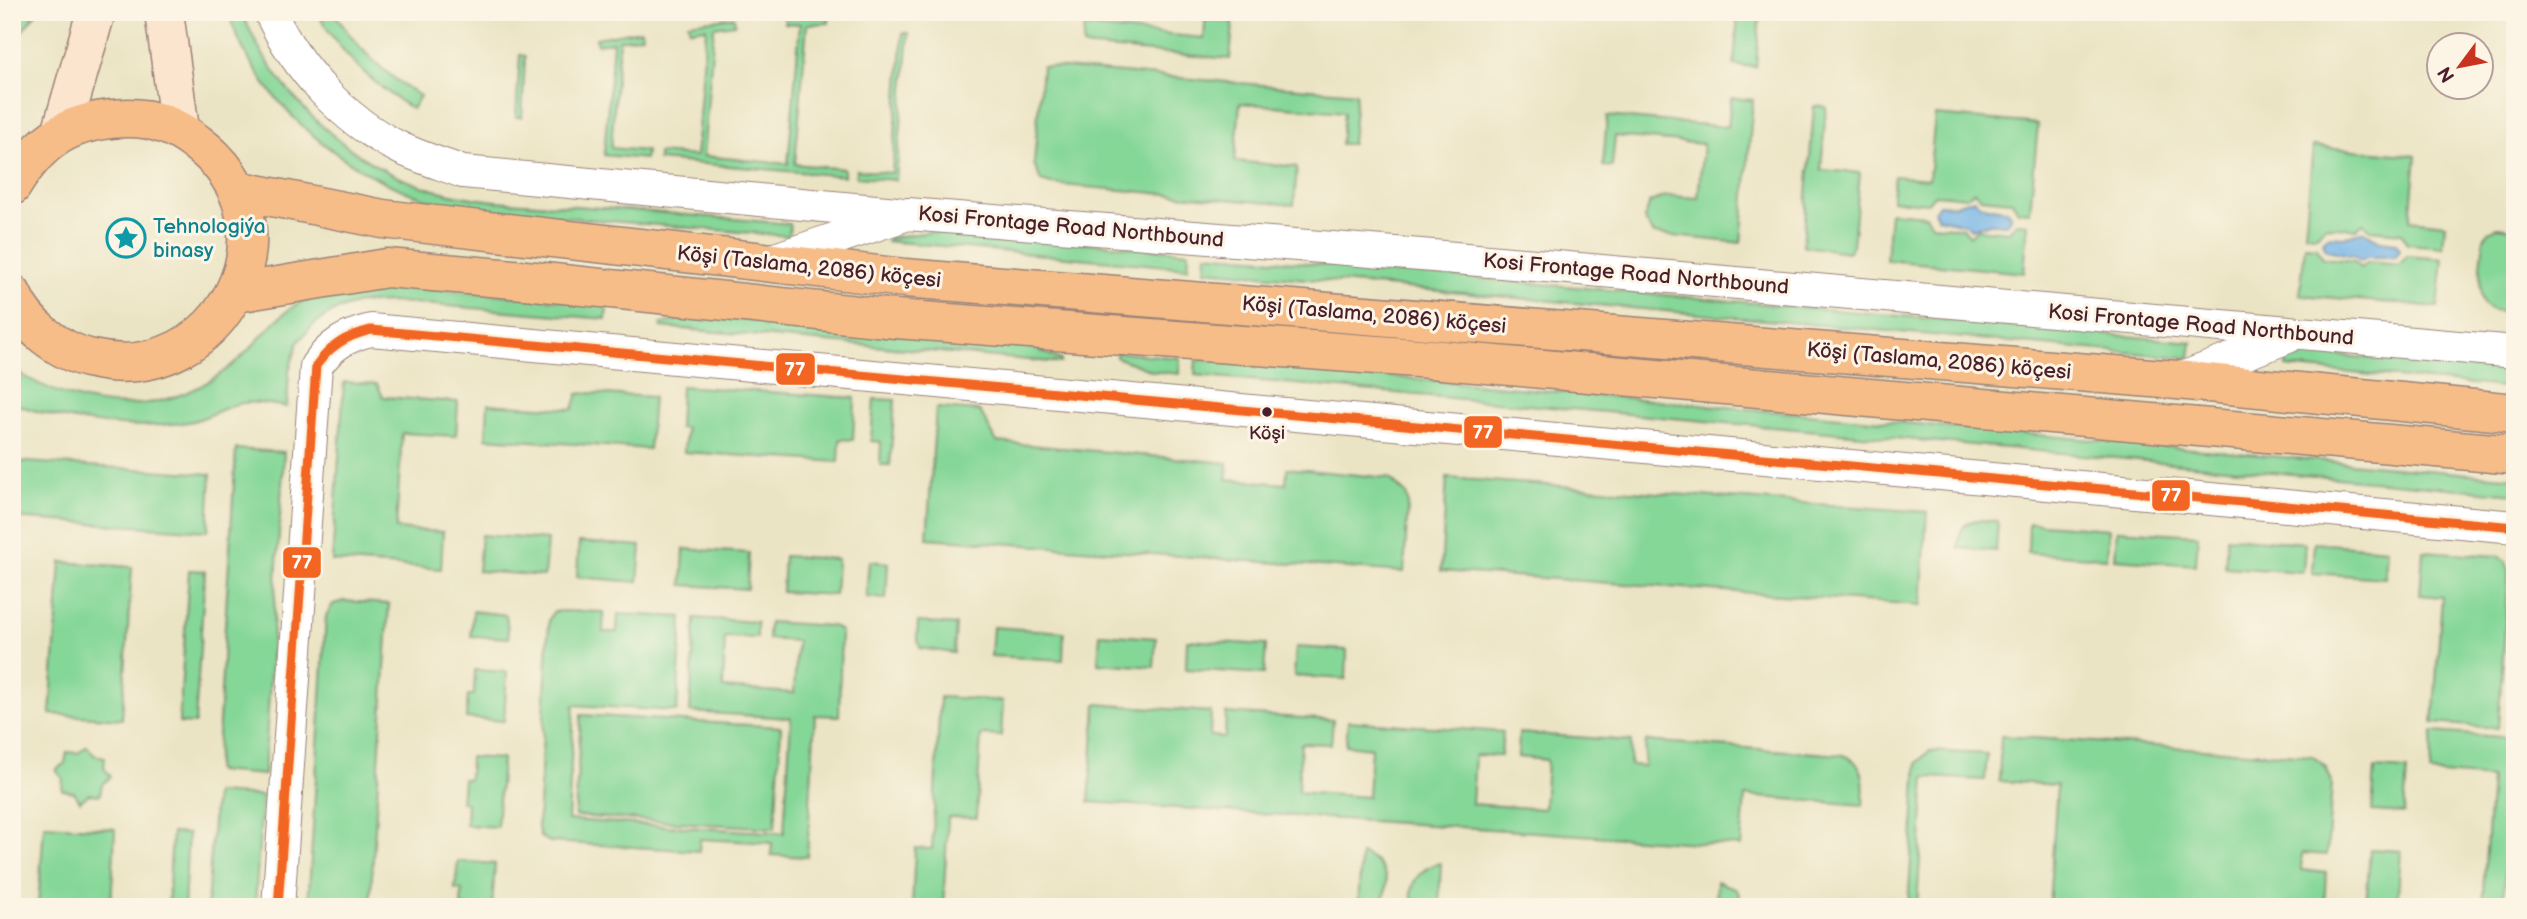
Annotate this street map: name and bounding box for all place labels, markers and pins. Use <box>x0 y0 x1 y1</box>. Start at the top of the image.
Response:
place label: Tehnologiýa binasy <box>153 214 266 263</box>
place icon: Tehnologiýa binasy <box>105 217 147 259</box>
marker: Köşi <box>1260 405 1274 419</box>
place label: Köşi <box>1249 422 1285 445</box>

